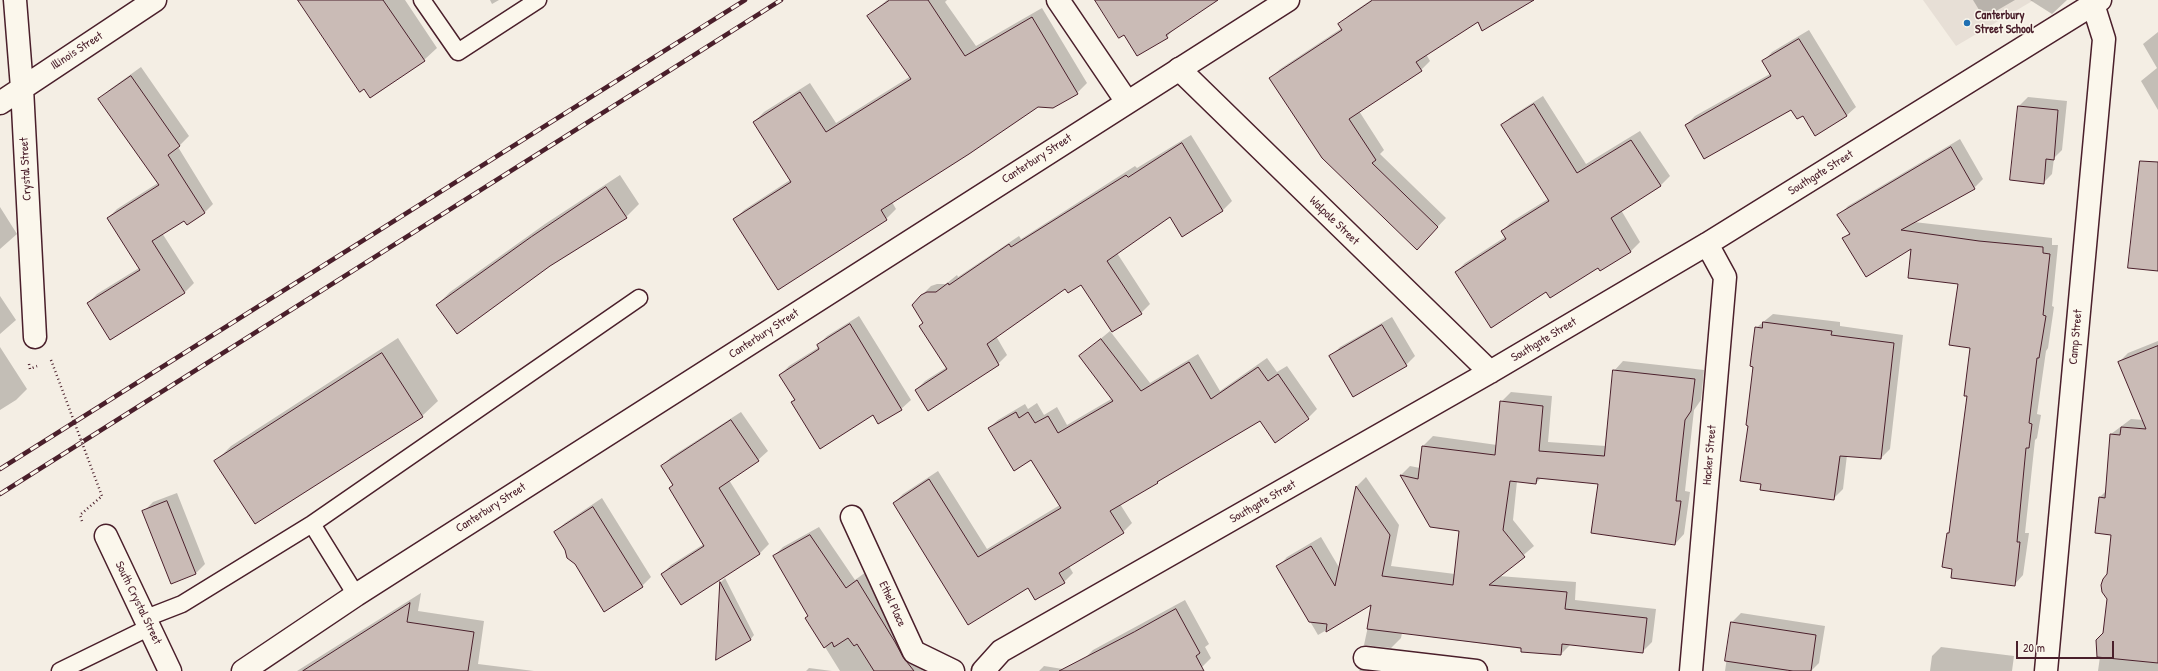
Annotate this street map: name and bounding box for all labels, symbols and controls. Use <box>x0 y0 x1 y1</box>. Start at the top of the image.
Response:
place label: Canterbury Street School <box>1975 9 2034 37</box>
marker: Canterbury Street School <box>1962 18 1972 28</box>
street label: Illinois Street <box>48 29 106 73</box>
street label: Canterbury Street <box>999 131 1075 187</box>
street label: Crystal Street <box>17 137 35 201</box>
street label: Southgate Street <box>1786 147 1856 199</box>
street label: Walpole Street <box>1306 194 1362 248</box>
street label: Canterbury Street <box>726 306 802 362</box>
street label: Camp Street <box>2066 309 2086 365</box>
street label: Southgate Street <box>1509 315 1579 365</box>
street label: Hacker Street <box>1700 424 1720 486</box>
street label: Southgate Street <box>1227 477 1299 527</box>
street label: Canterbury Street <box>453 480 529 536</box>
street label: South Crystal Street <box>112 559 164 647</box>
street label: Ethel Place <box>875 579 909 629</box>
scale bar <box>2018 633 2116 659</box>
text: 20 m <box>2023 639 2045 656</box>

